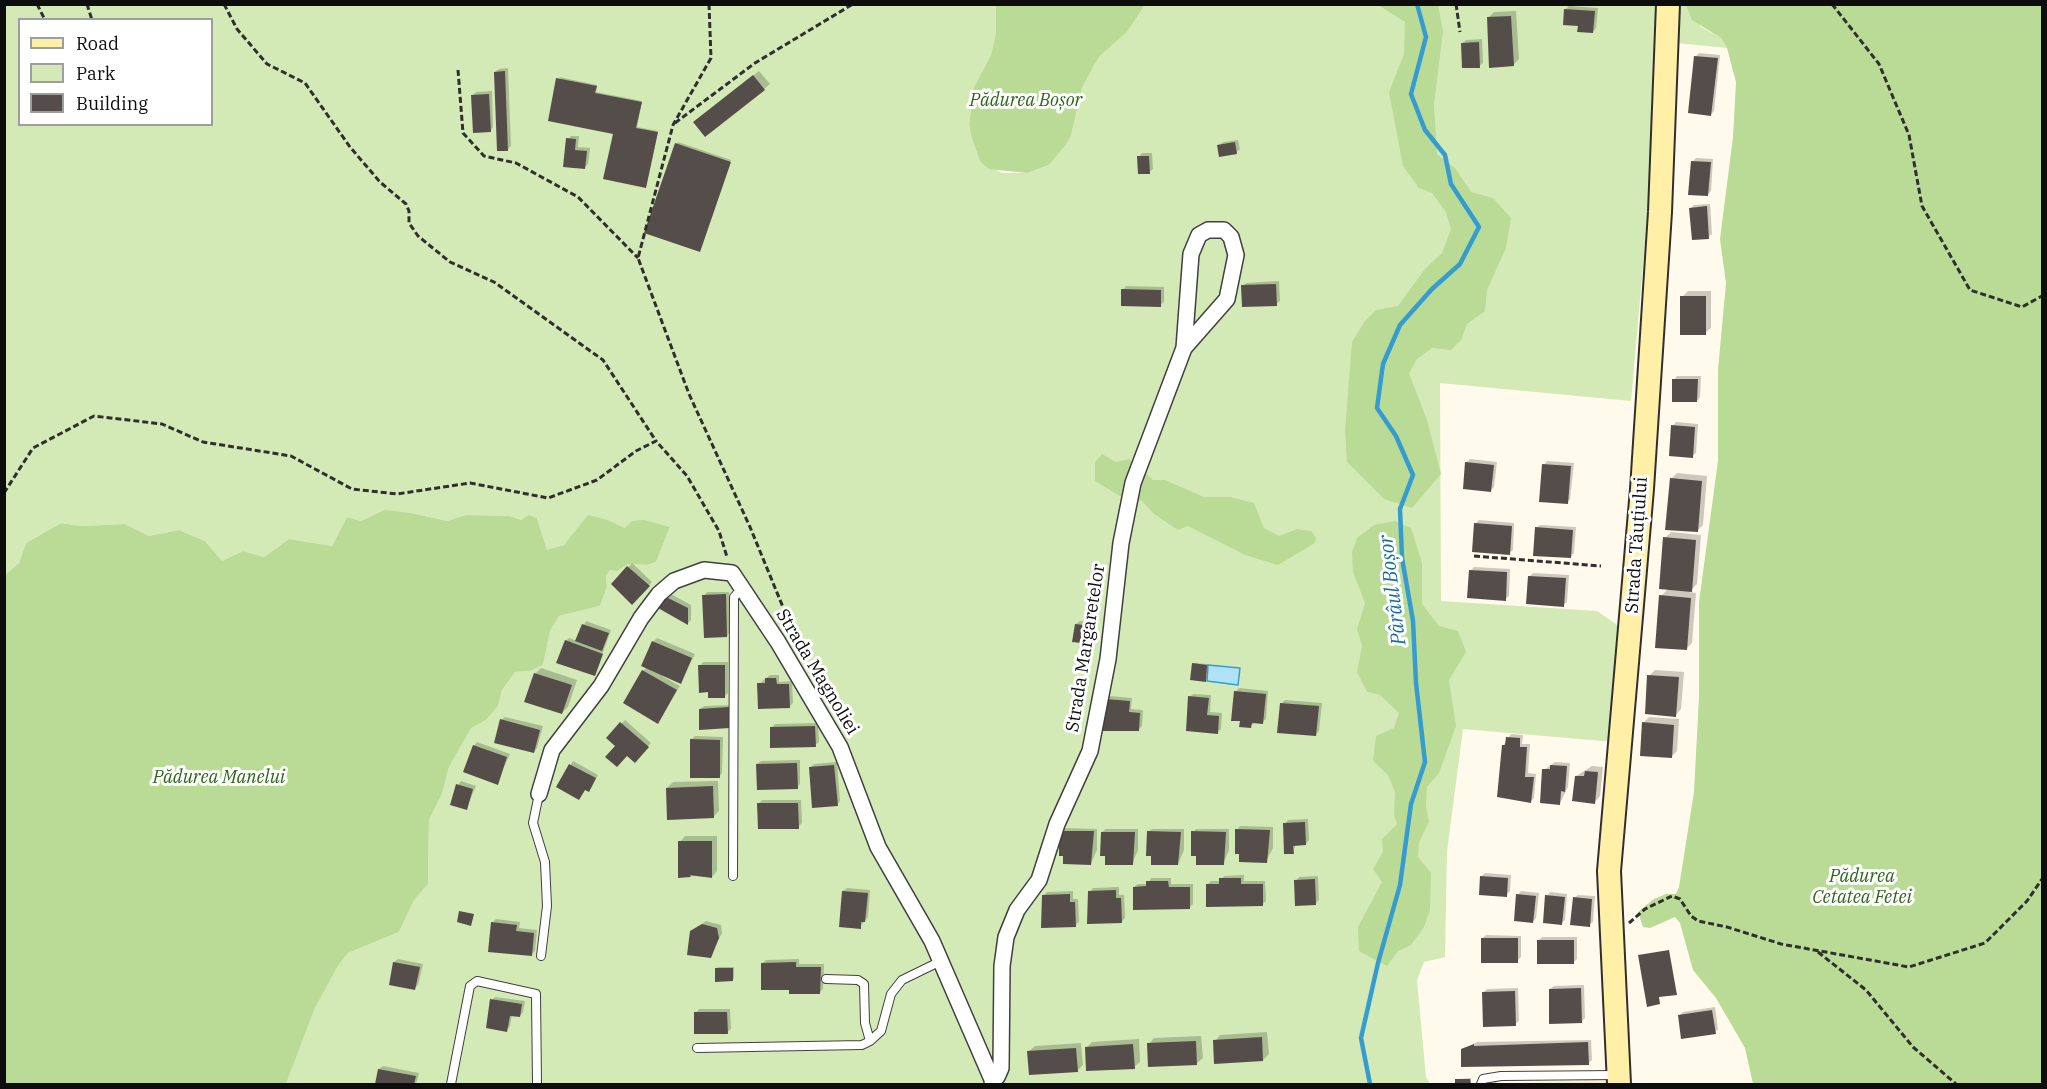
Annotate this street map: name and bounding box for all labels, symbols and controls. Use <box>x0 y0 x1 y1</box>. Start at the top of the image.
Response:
legend <box>18 18 213 126</box>
text: Road <box>76 32 119 55</box>
text: Park <box>76 62 115 85</box>
park label: Pădurea Boșor <box>970 90 1082 112</box>
text: Building <box>76 92 148 115</box>
street label: Strada Tăuțiului <box>1621 476 1653 614</box>
water label: Pârâul Boșor <box>1374 533 1412 647</box>
street label: Strada Margaretelor <box>1062 562 1110 734</box>
street label: Strada Magnoliei <box>771 605 863 739</box>
park label: Pădurea Manelui <box>153 767 285 789</box>
park label: Pădurea Cetatea Fetei <box>1812 866 1912 908</box>

